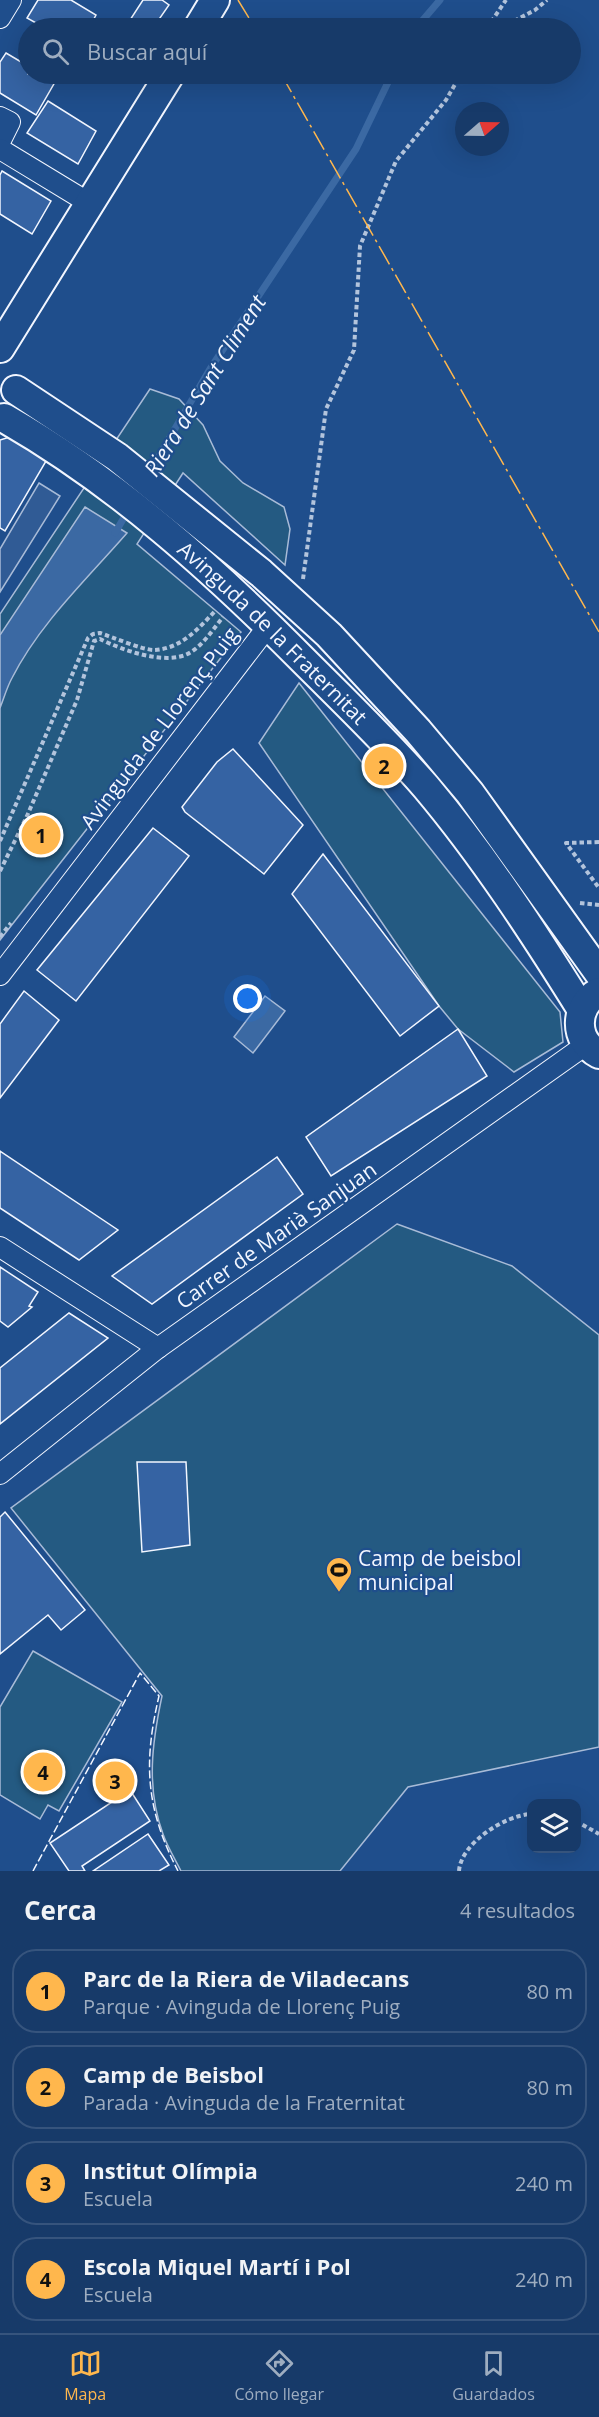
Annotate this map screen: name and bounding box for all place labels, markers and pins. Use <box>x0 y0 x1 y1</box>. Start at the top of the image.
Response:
pin: 2 <box>364 744 404 789</box>
pin: 1 <box>22 812 60 858</box>
place label: Camp de beisbol municipal <box>358 1544 521 1596</box>
sports icon: Camp de beisbol municipal <box>324 1555 354 1593</box>
pin: 4 <box>24 1750 63 1794</box>
pin: 3 <box>96 1758 134 1804</box>

